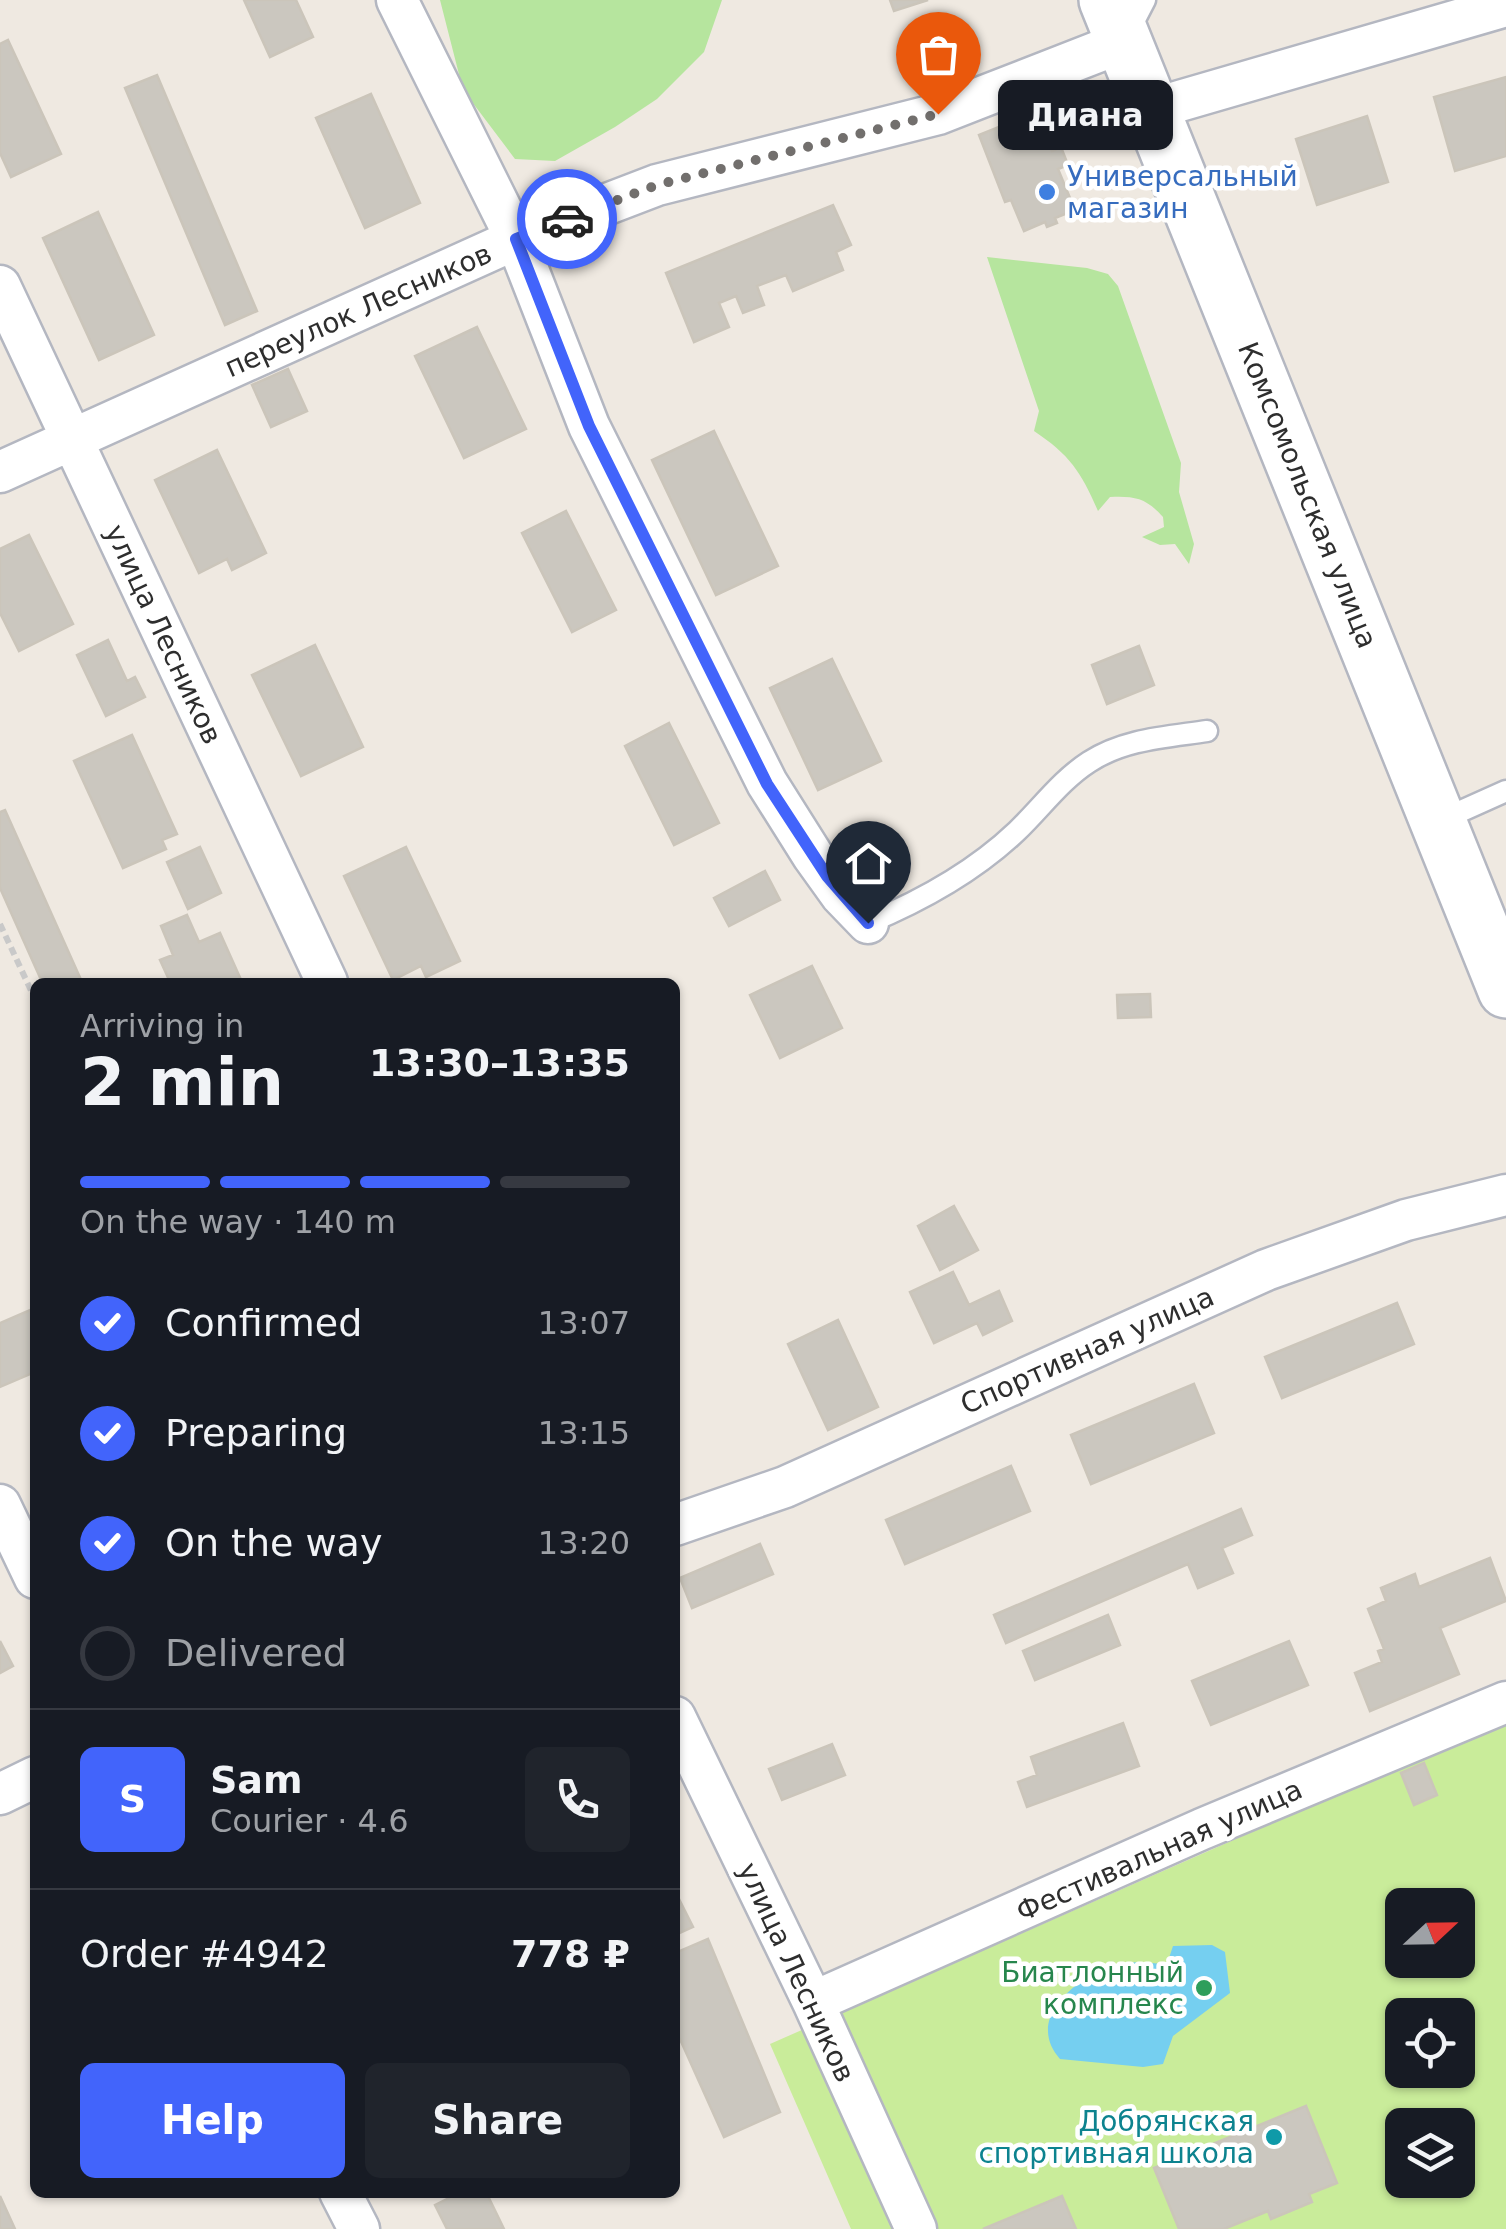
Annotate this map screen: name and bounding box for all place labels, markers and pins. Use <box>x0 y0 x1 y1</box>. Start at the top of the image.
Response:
pin <box>896 12 981 115</box>
callout: Диана <box>998 79 1173 149</box>
place label: Универсальный магазин <box>1067 160 1298 225</box>
marker: Универсальный магазин <box>1036 181 1058 203</box>
pin <box>826 821 911 924</box>
place label: Биатлонный комплекс <box>1001 1956 1184 2021</box>
marker: Биатлонный комплекс <box>1193 1977 1215 1999</box>
place label: Добрянская спортивная школа <box>978 2105 1254 2170</box>
marker: Добрянская спортивная школа <box>1263 2126 1285 2148</box>

